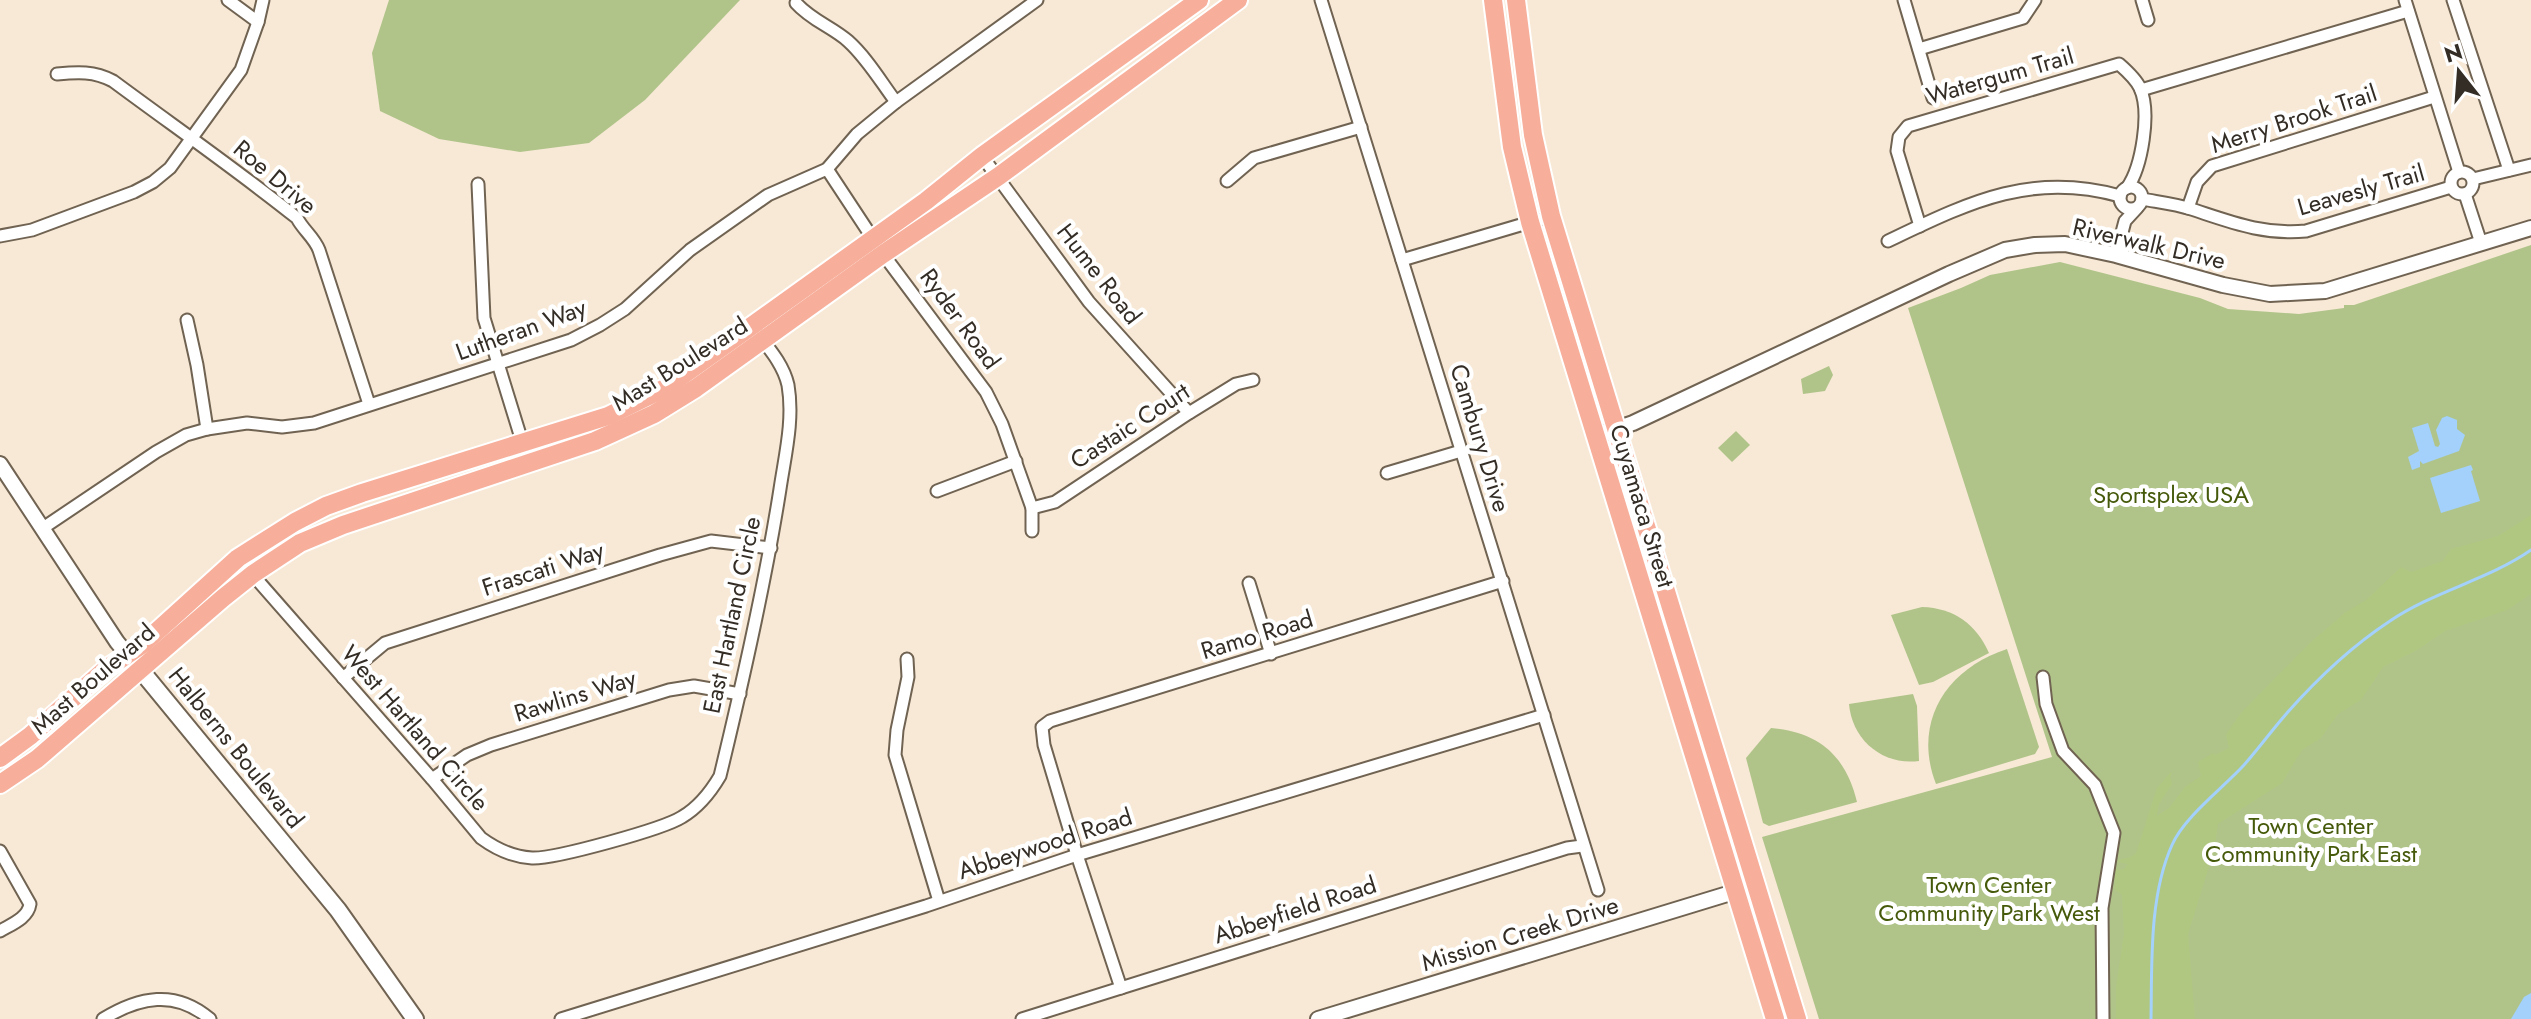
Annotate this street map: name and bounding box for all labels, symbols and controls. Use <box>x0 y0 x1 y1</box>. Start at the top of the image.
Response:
north arrow <box>2419 32 2499 112</box>
text: N <box>2440 35 2466 71</box>
street label: Watergum Trail <box>1922 38 2078 113</box>
street label: Merry Brook Trail <box>2206 75 2381 162</box>
street label: Roe Drive <box>226 131 325 222</box>
street label: Leavesly Trail <box>2293 155 2429 224</box>
street label: Riverwalk Drive <box>2069 209 2229 278</box>
street label: Hume Road <box>1049 216 1150 332</box>
street label: Ryder Road <box>912 261 1009 376</box>
street label: Lutheran Way <box>451 290 591 369</box>
street label: Mast Boulevard <box>605 308 754 419</box>
street label: Cambury Drive <box>1441 360 1520 516</box>
street label: Castaic Court <box>1063 374 1196 477</box>
street label: Cuyamaca Street <box>1601 420 1684 592</box>
park label: Sportsplex USA <box>2093 477 2249 512</box>
street label: East Hartland Circle <box>694 513 769 717</box>
street label: Frascati Way <box>477 532 609 605</box>
street label: Ramo Road <box>1196 601 1317 668</box>
street label: Mast Boulevard <box>23 615 162 742</box>
street label: West Hartland Circle <box>333 637 497 818</box>
street label: Halberns Boulevard <box>160 659 312 836</box>
street label: Rawlins Way <box>510 660 641 731</box>
street label: Abbeywood Road <box>953 799 1136 888</box>
park label: Town Center Community Park East <box>2205 808 2417 871</box>
street label: Abbeyfield Road <box>1209 867 1381 952</box>
park label: Town Center Community Park West <box>1878 867 2100 930</box>
street label: Mission Creek Drive <box>1417 887 1623 980</box>

